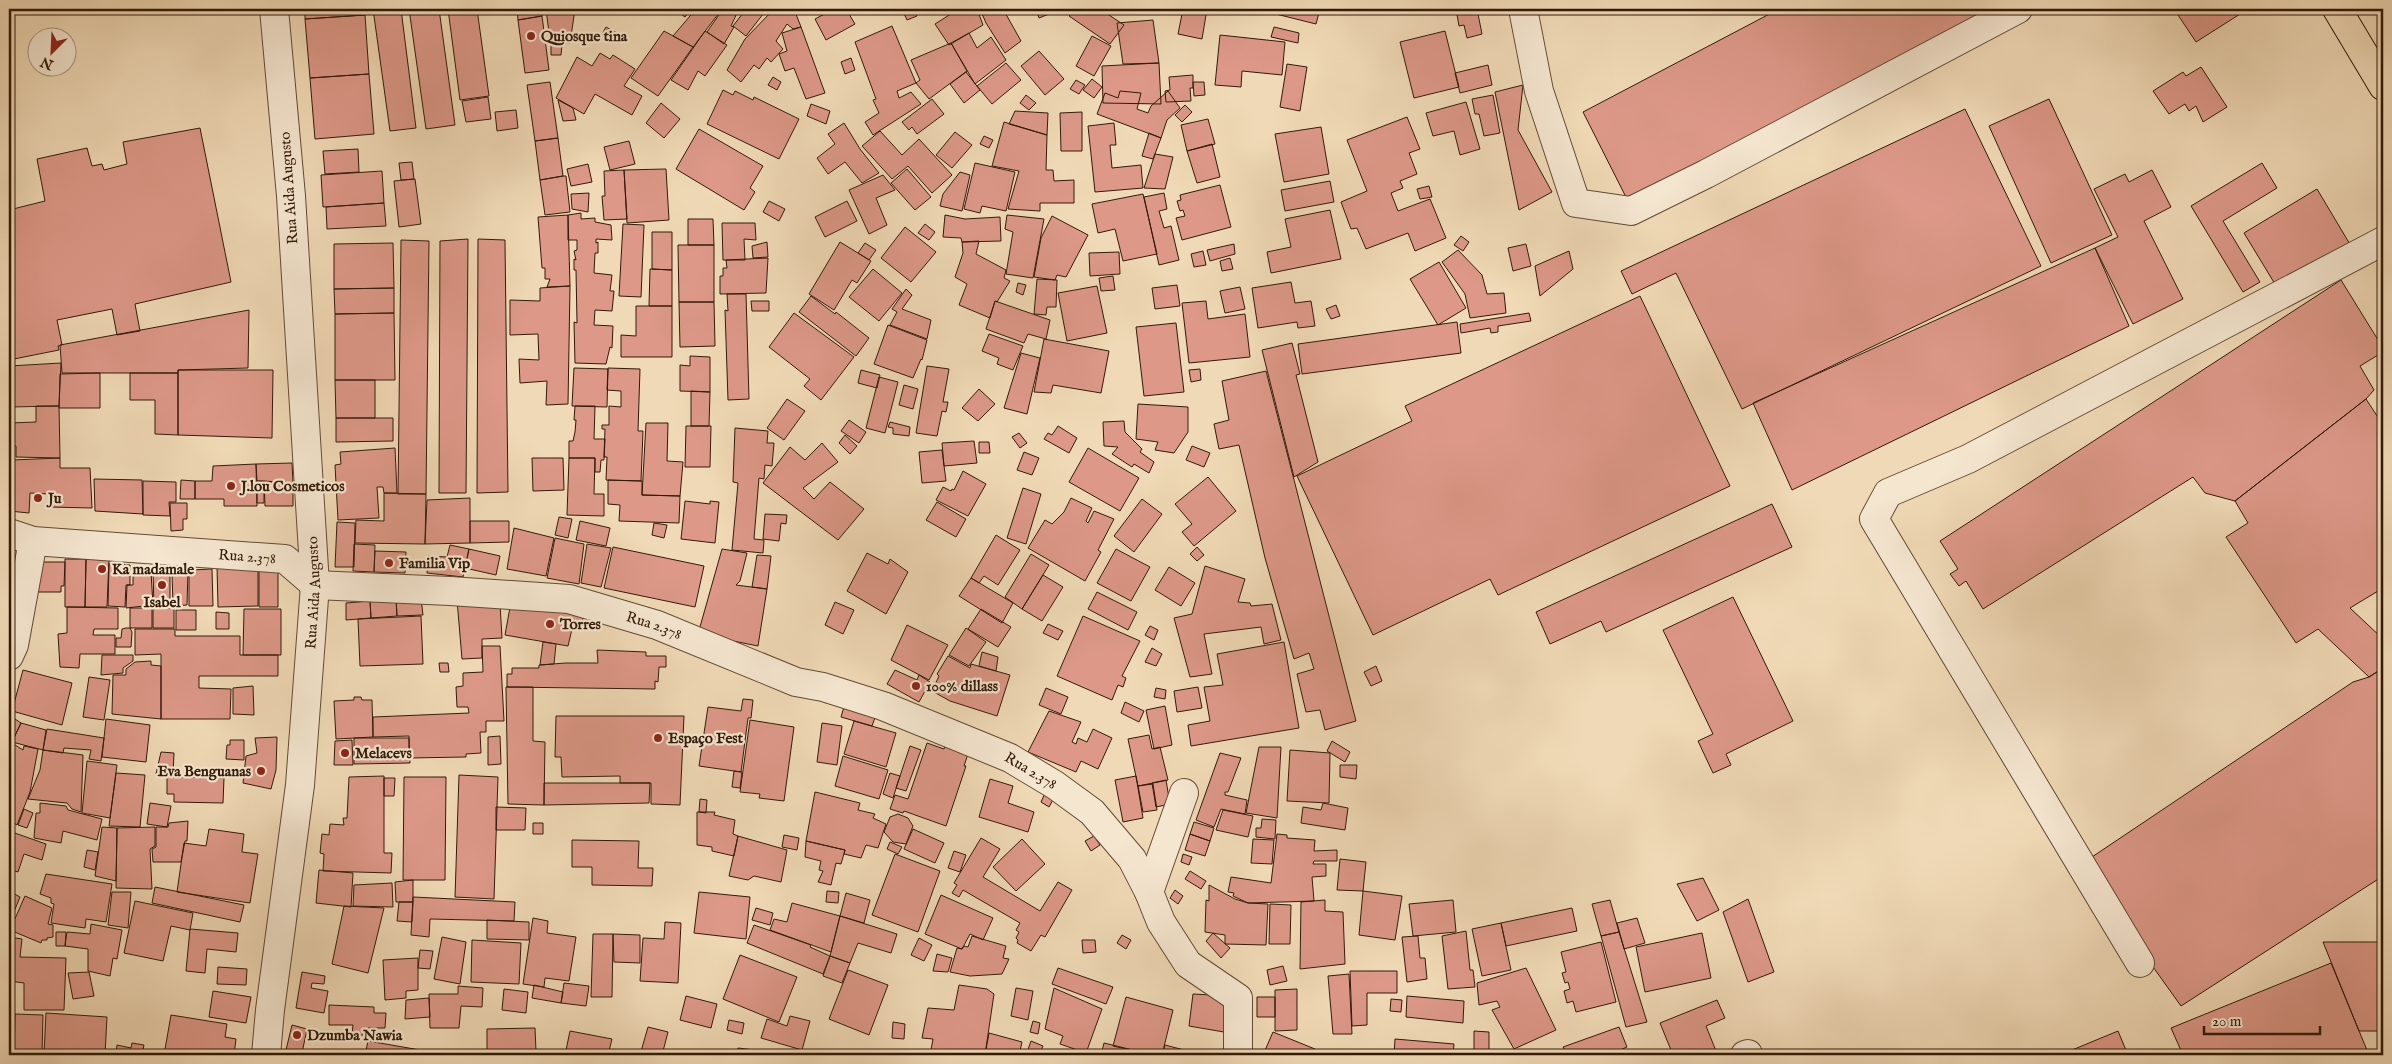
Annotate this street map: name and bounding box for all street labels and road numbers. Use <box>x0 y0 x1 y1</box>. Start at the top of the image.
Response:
street label: Rua Aida Augusto <box>276 131 302 245</box>
street label: Rua Aida Augusto <box>301 536 325 650</box>
street label: Rua 2.378 <box>218 545 277 568</box>
street label: Rua 2.378 <box>624 607 685 644</box>
street label: Rua 2.378 <box>1001 748 1061 794</box>

